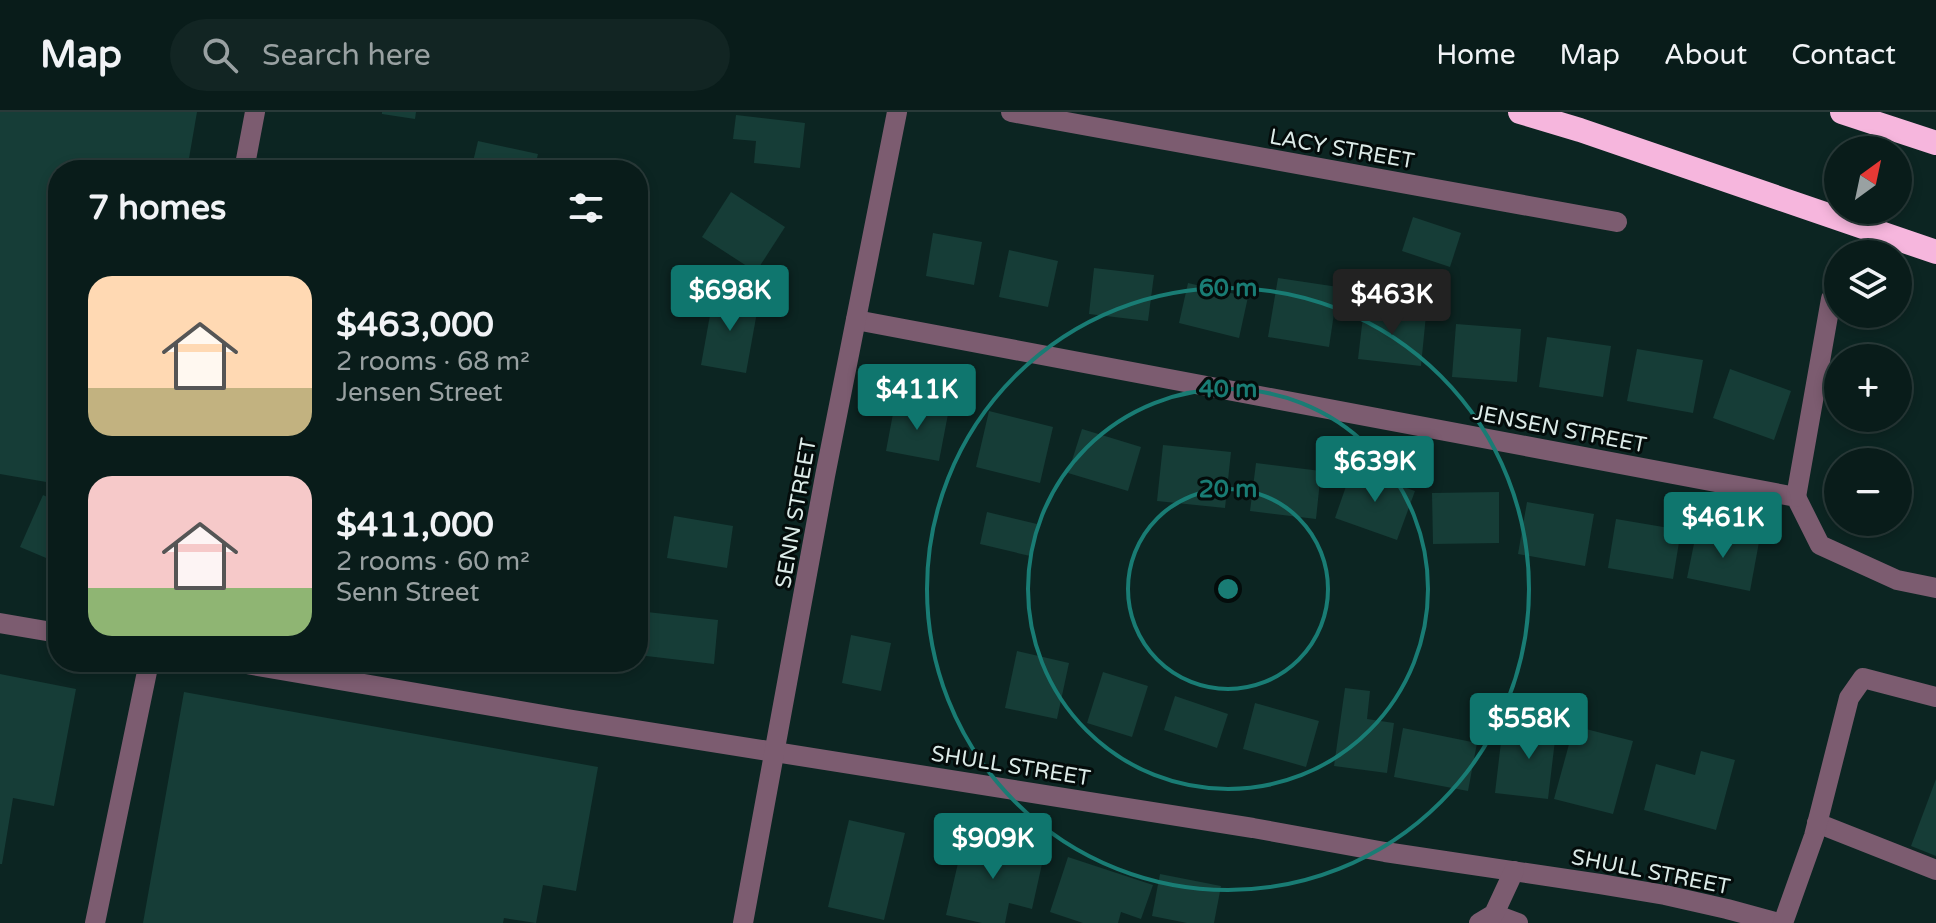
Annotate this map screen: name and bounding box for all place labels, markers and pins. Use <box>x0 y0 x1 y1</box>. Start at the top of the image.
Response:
pin: $698K <box>674 265 786 333</box>
pin: $463K <box>1336 269 1448 337</box>
pin: $411K <box>861 364 973 432</box>
pin: $639K <box>1319 436 1431 504</box>
pin: $461K <box>1667 492 1779 560</box>
centre of rings <box>1214 575 1242 603</box>
pin: $558K <box>1473 693 1585 761</box>
pin: $909K <box>937 813 1049 881</box>

